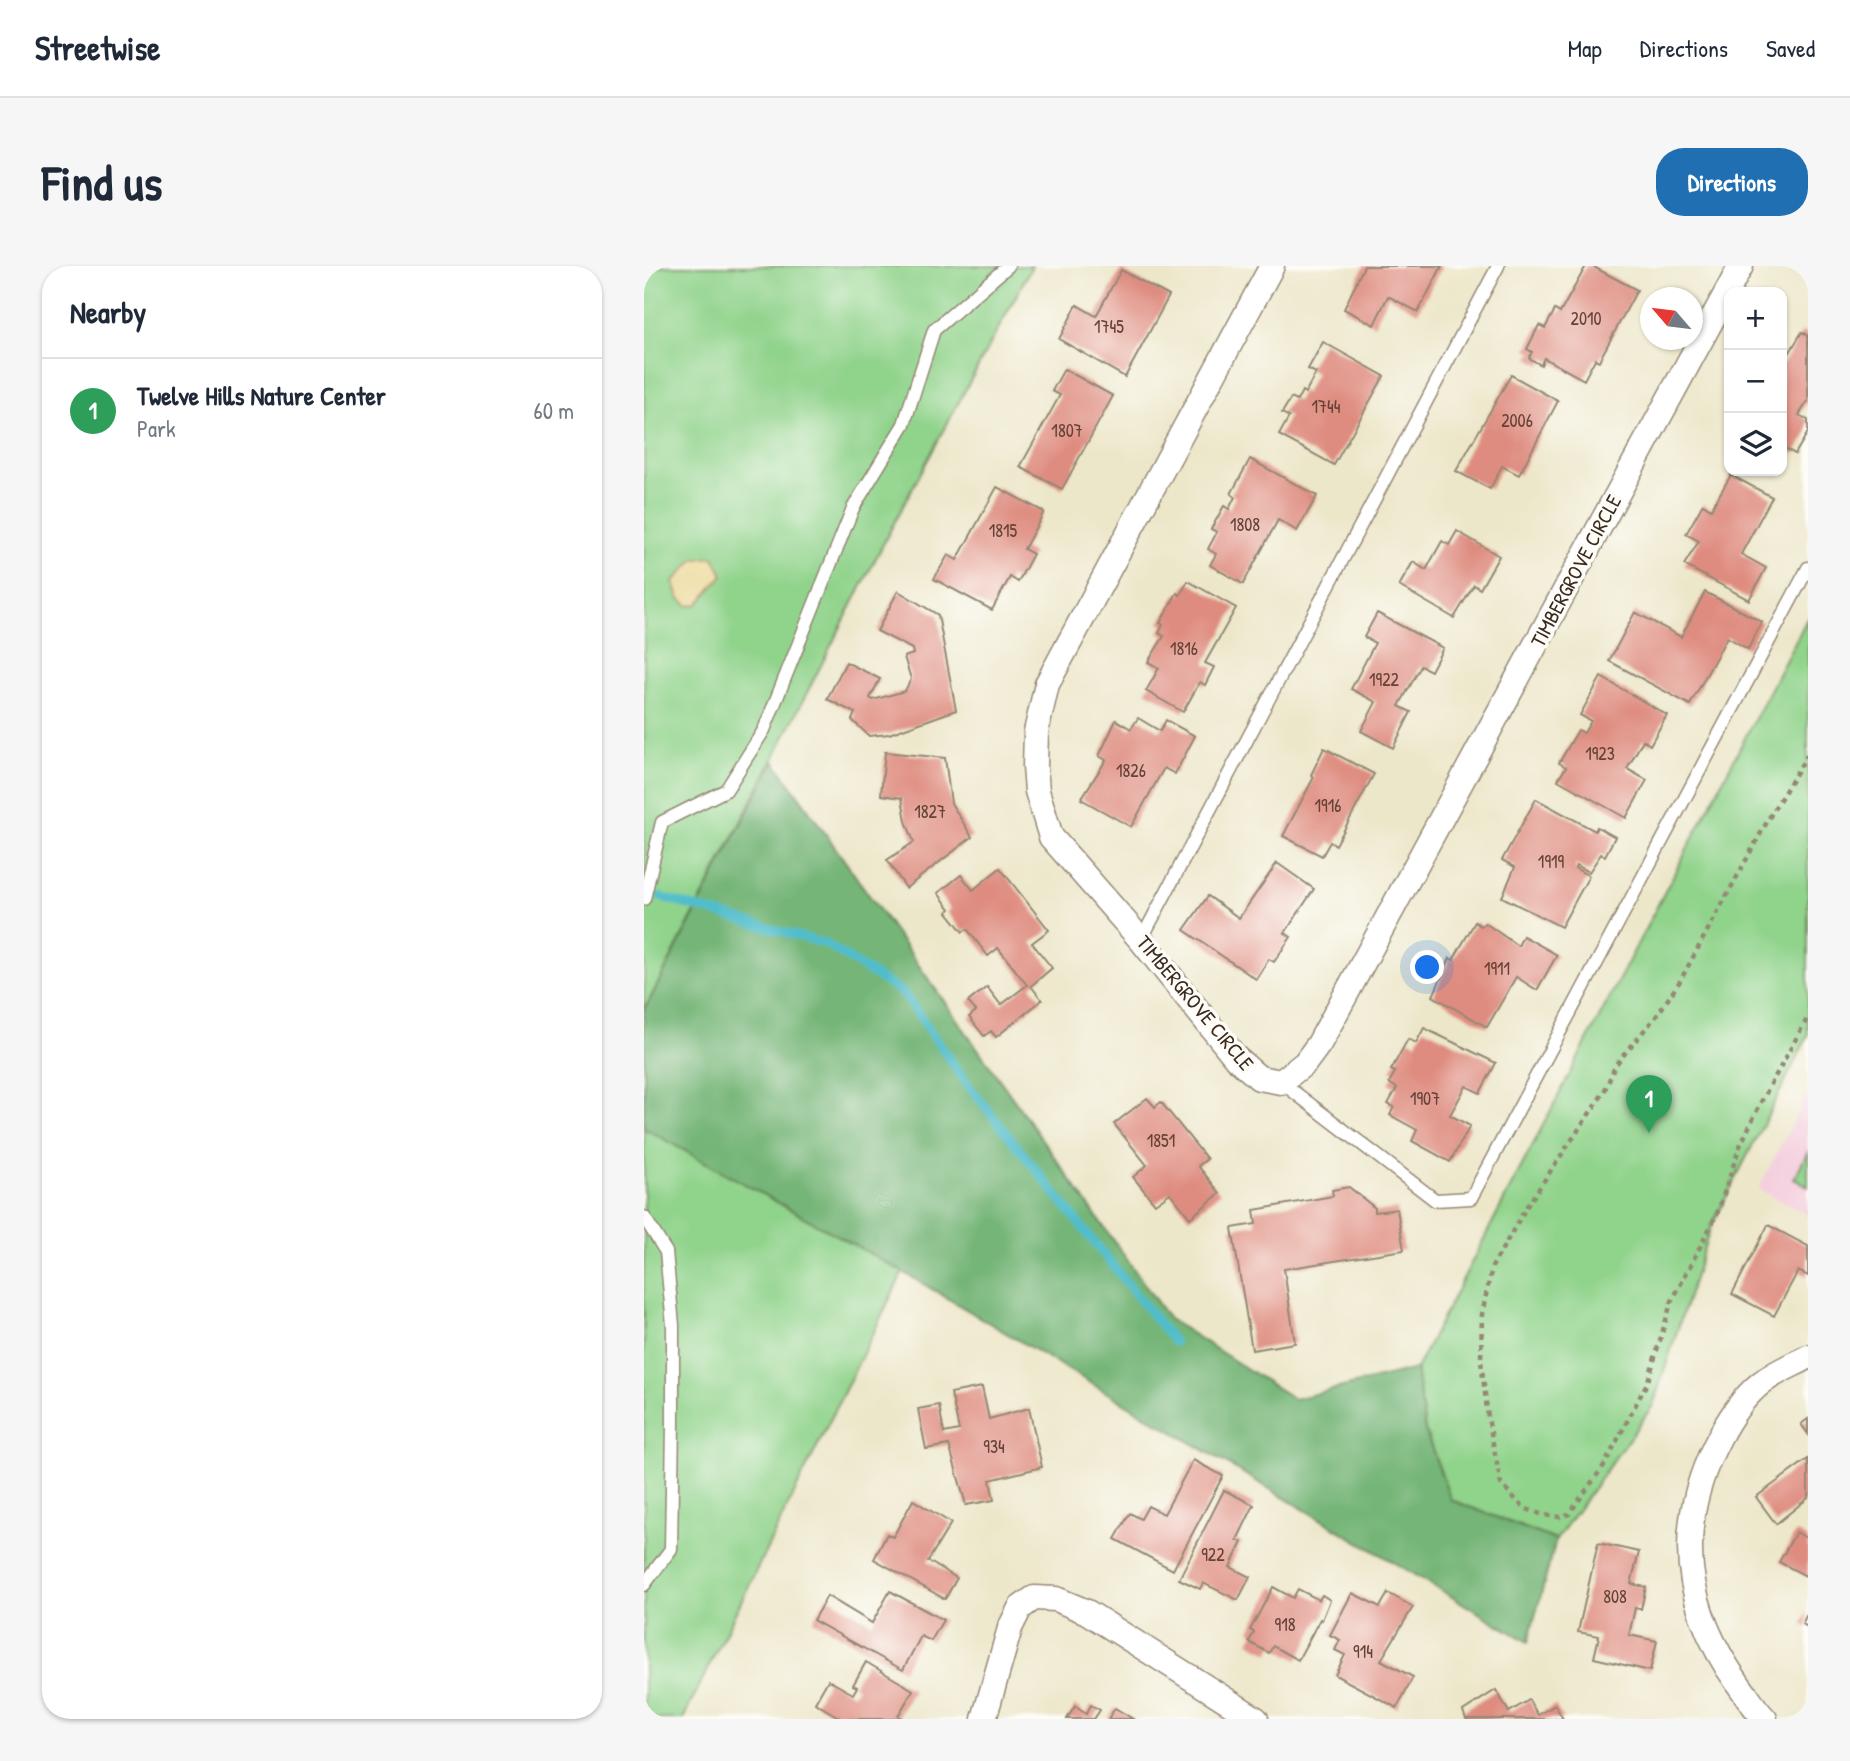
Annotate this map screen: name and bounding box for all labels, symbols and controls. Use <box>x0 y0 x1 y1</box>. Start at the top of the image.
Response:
text: Streetwise <box>35 26 160 70</box>
text: Map <box>1568 32 1602 64</box>
text: Directions <box>1640 32 1728 64</box>
text: Saved <box>1766 32 1815 64</box>
button: Directions <box>1656 148 1808 216</box>
text: Find us <box>42 149 162 215</box>
north arrow <box>1640 287 1703 350</box>
map controls <box>1724 287 1787 476</box>
button: + <box>1724 287 1787 350</box>
text: Nearby <box>70 292 146 332</box>
house number: 2010 <box>1570 306 1602 331</box>
house number: 1745 <box>1094 314 1124 339</box>
button: − <box>1724 350 1787 413</box>
text: Twelve Hills Nature Center <box>137 378 386 413</box>
house number: 1744 <box>1312 394 1341 419</box>
text: 1 <box>89 395 97 426</box>
text: 60 m <box>534 395 574 426</box>
house number: 2006 <box>1501 408 1533 433</box>
text: Park <box>137 413 175 444</box>
button: layers <box>1724 413 1787 476</box>
house number: 1807 <box>1051 418 1083 443</box>
street label: TIMBERGROVE CIRCLE <box>1523 490 1628 652</box>
house number: 1808 <box>1230 512 1260 537</box>
house number: 1815 <box>989 518 1018 543</box>
house number: 1816 <box>1170 636 1198 661</box>
house number: 1922 <box>1369 667 1400 692</box>
house number: 1923 <box>1585 741 1615 766</box>
house number: 1826 <box>1116 758 1146 783</box>
house number: 1916 <box>1315 793 1341 818</box>
house number: 1827 <box>914 799 946 824</box>
house number: 1919 <box>1538 849 1565 874</box>
street label: TIMBERGROVE CIRCLE <box>1130 929 1261 1077</box>
your location <box>1410 950 1444 984</box>
house number: 1911 <box>1484 956 1510 981</box>
pin: 1 <box>1626 1075 1672 1133</box>
house number: 1907 <box>1410 1086 1440 1111</box>
house number: 1851 <box>1147 1128 1175 1153</box>
house number: 934 <box>983 1434 1005 1459</box>
house number: 922 <box>1201 1542 1225 1567</box>
house number: 808 <box>1603 1584 1627 1609</box>
house number: 918 <box>1275 1612 1296 1637</box>
house number: 914 <box>1353 1639 1373 1664</box>

